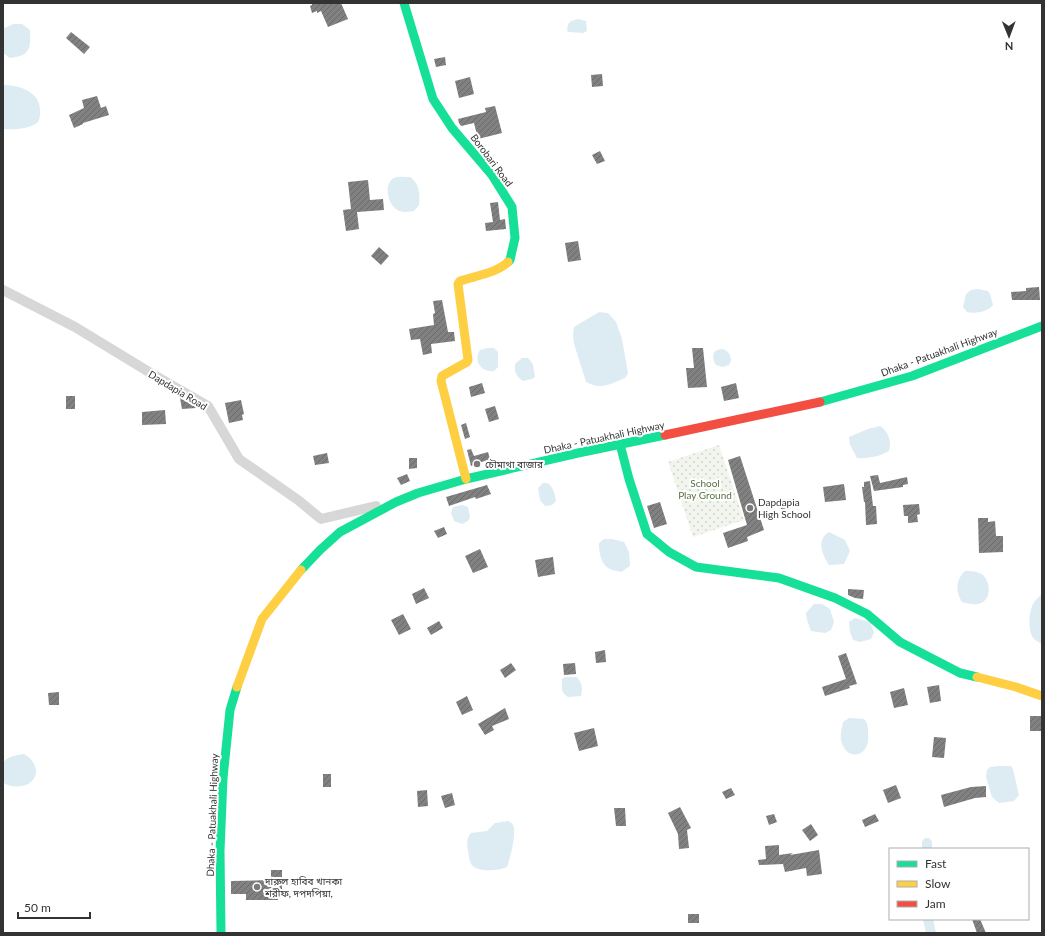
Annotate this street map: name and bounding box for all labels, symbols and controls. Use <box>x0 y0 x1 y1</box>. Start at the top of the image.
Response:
north arrow <box>989 16 1029 56</box>
text: N <box>1005 40 1014 53</box>
street label: Borobari Road <box>468 131 516 189</box>
street label: Dhaka - Patuakhali Highway <box>879 325 1000 379</box>
street label: Dapdapia Road <box>146 368 210 412</box>
street label: Dhaka - Patuakhali Highway <box>542 418 666 456</box>
place label: চৌমাথা বাজার <box>485 458 544 470</box>
marker: চৌমাথা বাজার <box>472 459 482 469</box>
park label: School Play Ground <box>678 477 732 501</box>
place label: Dapdapia High School <box>758 496 811 520</box>
marker: Dapdapia High School <box>745 503 755 513</box>
street label: Dhaka - Patuakhali Highway <box>204 752 220 877</box>
legend <box>889 848 1029 920</box>
text: Fast <box>925 856 947 871</box>
place label: দারুল হাবিব খানকা শরীফ, দপদপিয়া, <box>264 875 342 899</box>
text: Slow <box>925 876 951 891</box>
marker: দারুল হাবিব খানকা শরীফ, দপদপিয়া, <box>252 882 262 892</box>
scale bar <box>18 894 90 920</box>
text: Jam <box>925 896 946 911</box>
text: 50 m <box>24 900 51 915</box>

